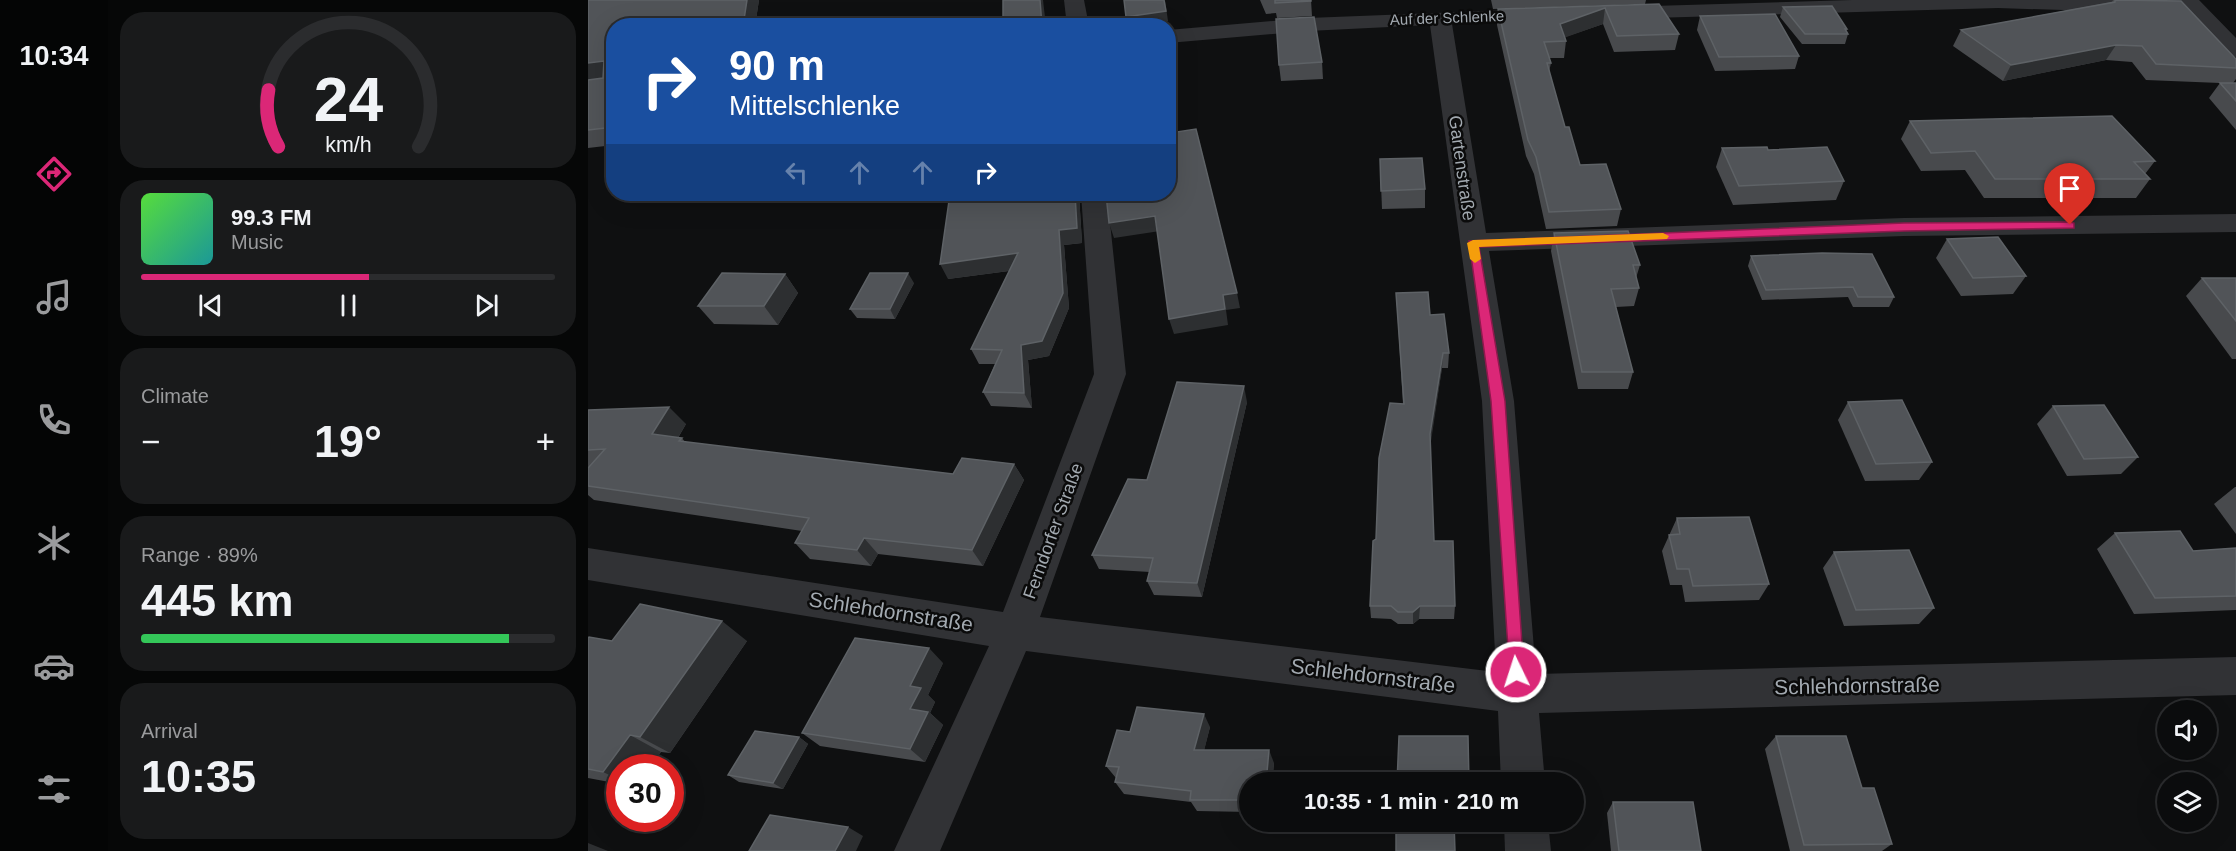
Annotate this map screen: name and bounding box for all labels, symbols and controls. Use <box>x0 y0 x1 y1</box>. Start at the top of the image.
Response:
street label: Auf der Schlenke <box>1390 7 1504 28</box>
text: 10:34 <box>19 41 89 71</box>
icon: right <box>630 42 708 120</box>
text: 90 m <box>729 42 825 89</box>
text: 24 <box>313 65 383 134</box>
text: Mittelschlenke <box>729 91 900 121</box>
street label: Gartenstraße <box>1445 114 1479 222</box>
text: km/h <box>325 133 371 157</box>
icon: directions <box>33 153 75 195</box>
icon: left <box>780 156 813 189</box>
icon: ahead <box>843 156 876 189</box>
icon: ahead <box>906 156 939 189</box>
icon: right <box>969 156 1002 189</box>
pin <box>2044 163 2095 225</box>
icon: arrive <box>2053 172 2086 205</box>
text: 99.3 FM <box>231 205 312 230</box>
text: Music <box>231 231 283 253</box>
icon: music <box>33 276 75 318</box>
icon: previous <box>194 289 227 322</box>
icon: pause <box>332 289 365 322</box>
icon: next <box>470 289 503 322</box>
text: Climate <box>141 385 209 407</box>
icon: phone <box>33 399 75 441</box>
text: 19° <box>314 416 382 467</box>
text: − <box>141 423 160 460</box>
text: + <box>536 423 555 460</box>
street label: Ferndorfer Straße <box>1019 460 1087 602</box>
icon: climate <box>33 522 75 564</box>
text: Range · 89% <box>141 544 258 566</box>
text: 445 km <box>141 575 294 626</box>
street label: Schlehdornstraße <box>807 587 975 636</box>
position arrow <box>1484 640 1548 704</box>
icon: car <box>33 645 75 687</box>
street label: Schlehdornstraße <box>1289 654 1457 697</box>
street label: Schlehdornstraße <box>1774 673 1940 698</box>
map controls <box>2157 700 2217 832</box>
button: sound <box>2157 700 2217 760</box>
text: Arrival <box>141 720 198 742</box>
text: 10:35 <box>141 751 256 802</box>
speed limit sign: 30 <box>606 754 684 832</box>
icon: filters <box>33 768 75 810</box>
button: layers <box>2157 772 2217 832</box>
text: 10:35 · 1 min · 210 m <box>1304 789 1519 814</box>

